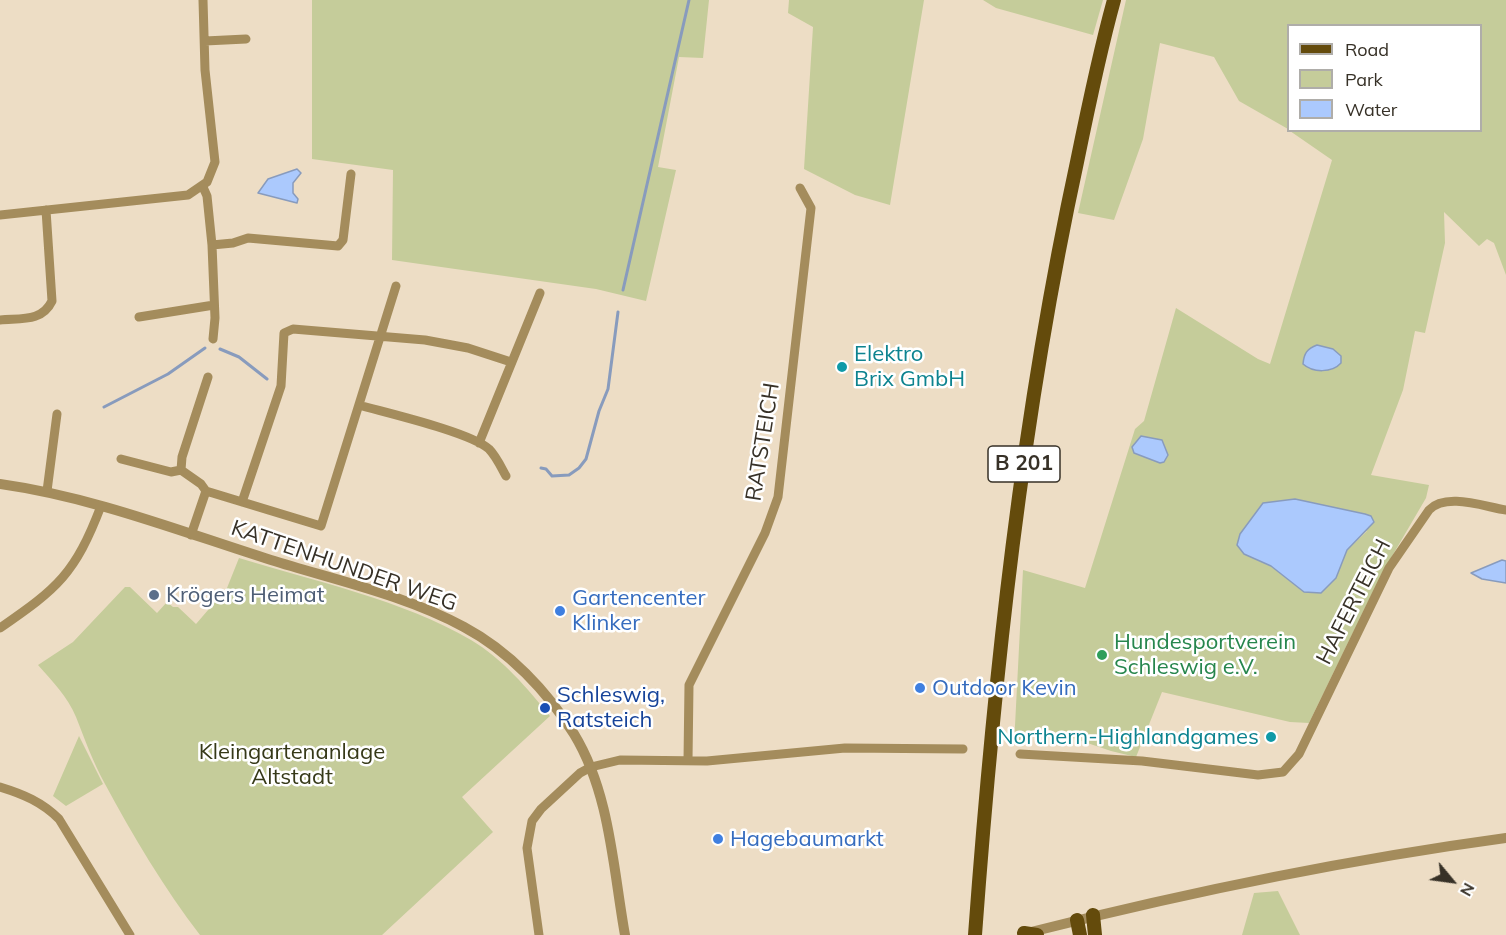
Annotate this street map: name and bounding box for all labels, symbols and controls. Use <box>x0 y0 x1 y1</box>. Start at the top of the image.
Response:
legend <box>1287 24 1482 132</box>
text: Road <box>1345 38 1389 61</box>
text: Park <box>1345 68 1383 91</box>
text: Water <box>1345 98 1397 121</box>
place label: Elektro Brix GmbH <box>854 341 965 392</box>
marker: Elektro Brix GmbH <box>835 360 849 374</box>
street label: RATSTEICH <box>741 381 785 503</box>
road number: B 201 <box>988 446 1060 482</box>
street label: KATTENHUNDER WEG <box>228 515 460 617</box>
street label: HAFERTEICH <box>1311 535 1397 669</box>
place label: Krögers Heimat <box>166 582 324 608</box>
place label: Gartencenter Klinker <box>572 585 705 636</box>
marker: Krögers Heimat <box>147 588 161 602</box>
marker: Gartencenter Klinker <box>553 604 567 618</box>
place label: Hundesportverein Schleswig e.V. <box>1114 629 1296 680</box>
marker: Hundesportverein Schleswig e.V. <box>1095 648 1109 662</box>
place label: Outdoor Kevin <box>932 675 1077 701</box>
marker: Outdoor Kevin <box>913 681 927 695</box>
place label: Schleswig, Ratsteich <box>557 682 665 734</box>
marker: Schleswig, Ratsteich <box>538 701 552 715</box>
place label: Northern-Highlandgames <box>997 724 1259 750</box>
marker: Northern-Highlandgames <box>1264 730 1278 744</box>
park label: Kleingartenanlage Altstadt <box>199 739 385 790</box>
place label: Hagebaumarkt <box>730 826 884 852</box>
marker: Hagebaumarkt <box>711 832 725 846</box>
north arrow <box>1422 851 1482 911</box>
text: N <box>1456 880 1479 900</box>

